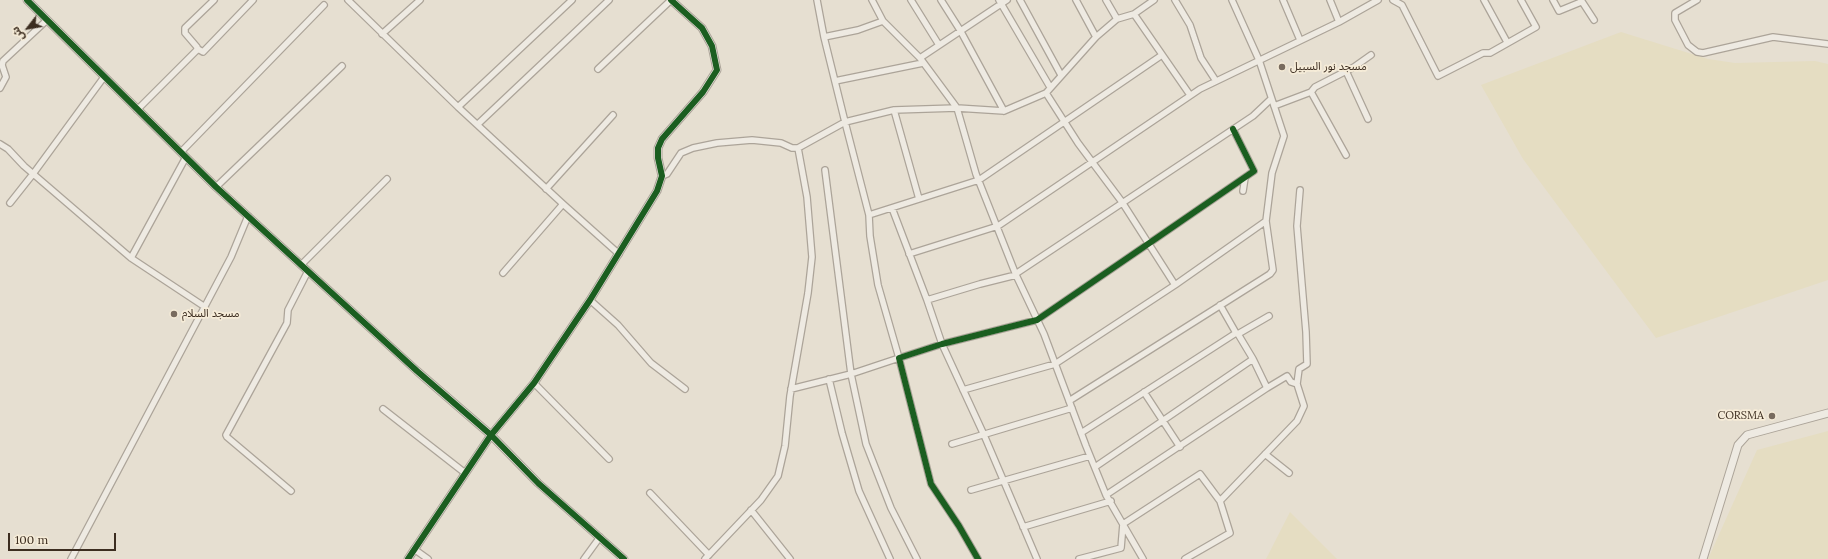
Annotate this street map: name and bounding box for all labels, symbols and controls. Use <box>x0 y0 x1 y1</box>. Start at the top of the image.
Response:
north arrow <box>8 8 48 48</box>
text: ش <box>8 24 28 44</box>
place label: مسجد نور السبيل <box>1290 60 1367 74</box>
marker: مسجد نور السبيل <box>1277 62 1287 72</box>
place label: مسجد السلام <box>182 307 240 321</box>
marker: مسجد السلام <box>169 309 179 319</box>
place label: CORSMA <box>1718 409 1764 423</box>
marker: CORSMA <box>1767 411 1777 421</box>
scale bar <box>10 525 118 551</box>
text: 100 m <box>15 532 48 547</box>

